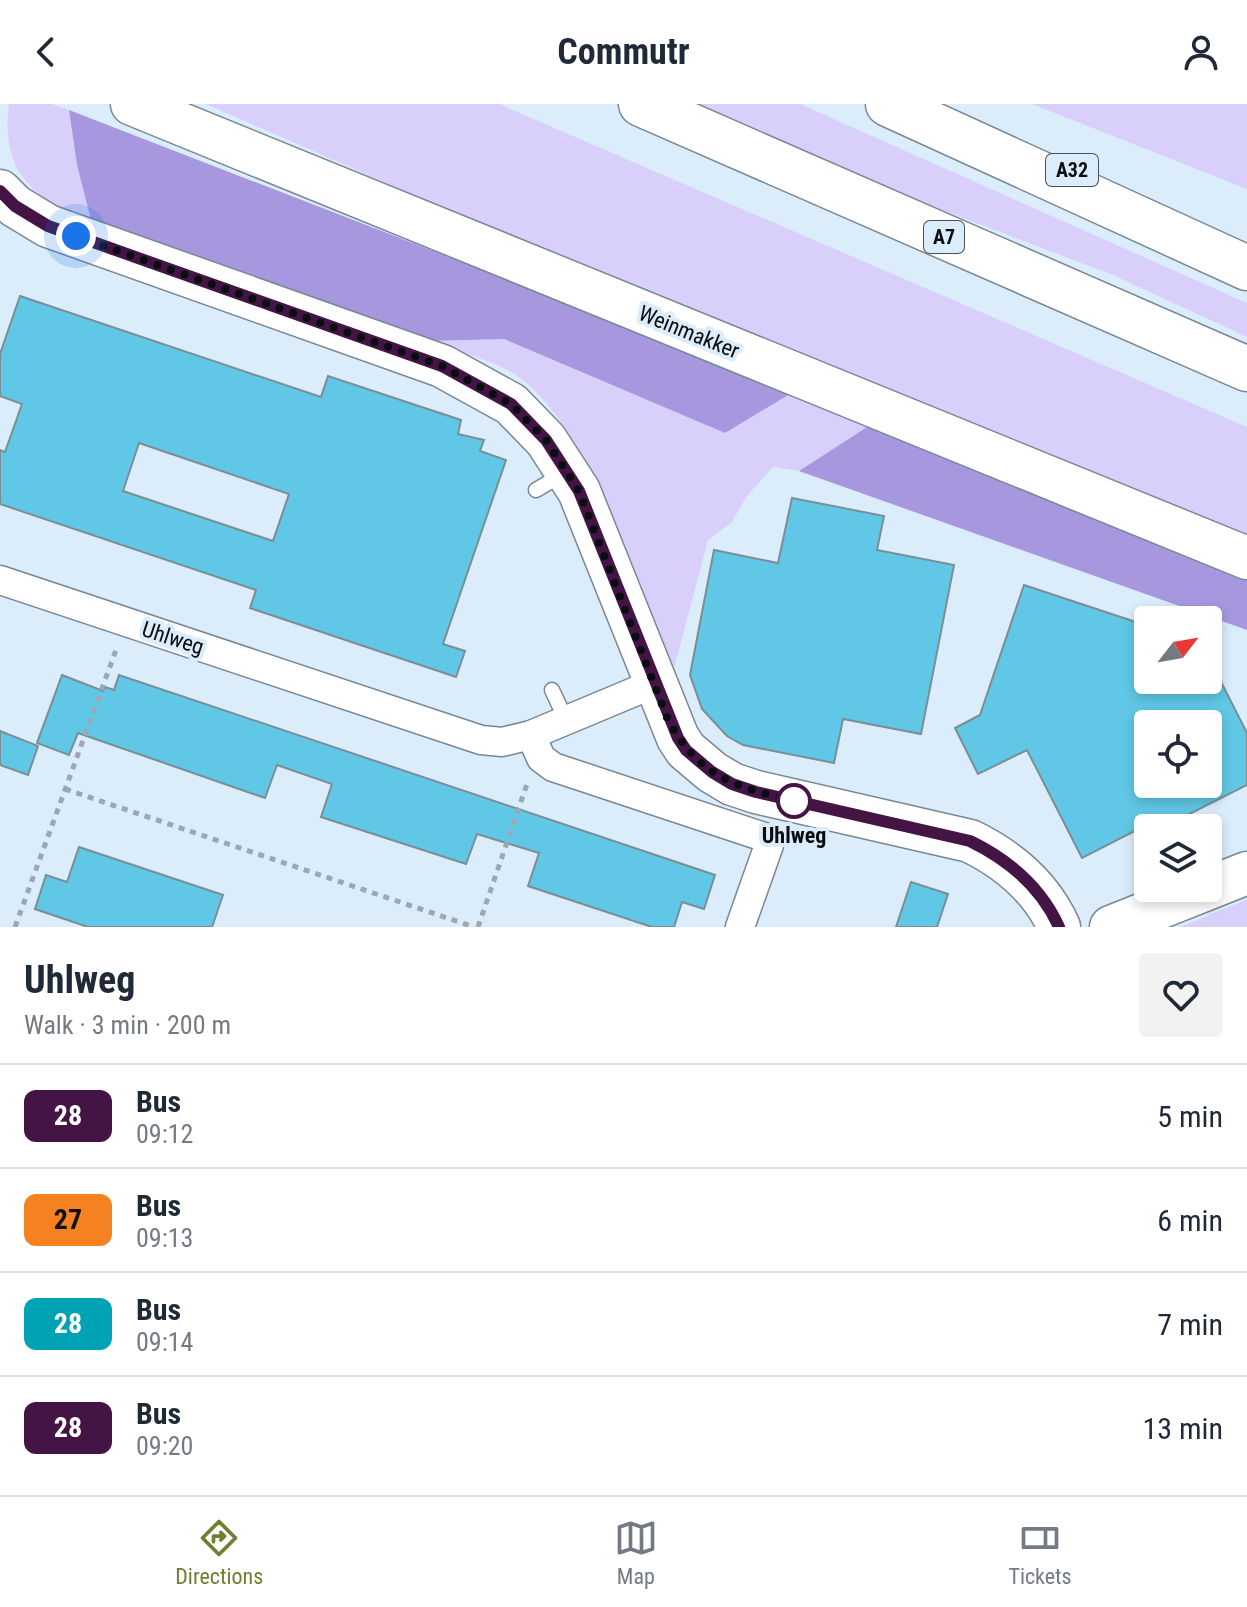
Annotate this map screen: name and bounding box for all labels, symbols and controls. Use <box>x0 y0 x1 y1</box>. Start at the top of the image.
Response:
icon: back <box>24 30 68 74</box>
icon: person <box>1179 30 1223 74</box>
text: Commutr <box>557 31 690 73</box>
road number: A32 <box>1046 154 1098 186</box>
your location <box>56 216 96 256</box>
road number: A7 <box>924 221 964 253</box>
street label: Weinmakker <box>635 301 743 364</box>
north arrow <box>1134 606 1222 694</box>
map controls <box>1134 606 1222 902</box>
street label: Uhlweg <box>139 616 207 660</box>
button: locate <box>1134 710 1222 798</box>
marker: Uhlweg <box>777 784 811 818</box>
button: layers <box>1134 814 1222 902</box>
place label: Uhlweg <box>762 823 826 848</box>
button: heart <box>1139 953 1223 1037</box>
text: Uhlweg <box>24 958 135 1002</box>
text: Walk · 3 min · 200 m <box>24 1010 231 1040</box>
text: Bus <box>136 1084 181 1119</box>
text: 28 <box>54 1099 82 1132</box>
text: 5 min <box>1157 1099 1223 1134</box>
text: 09:12 <box>136 1119 193 1149</box>
text: Bus <box>136 1188 181 1223</box>
text: 27 <box>54 1203 82 1236</box>
text: 6 min <box>1157 1203 1223 1238</box>
text: 09:13 <box>136 1223 193 1253</box>
text: Bus <box>136 1292 181 1327</box>
text: 28 <box>54 1307 82 1340</box>
text: 7 min <box>1157 1307 1223 1342</box>
text: 09:14 <box>136 1327 193 1357</box>
text: Bus <box>136 1396 181 1431</box>
text: 28 <box>54 1411 82 1444</box>
text: 13 min <box>1142 1411 1223 1446</box>
text: 09:20 <box>136 1431 193 1461</box>
tab: Directions <box>175 1516 263 1589</box>
tab: Map <box>614 1516 658 1589</box>
tab: Tickets <box>1008 1516 1072 1589</box>

